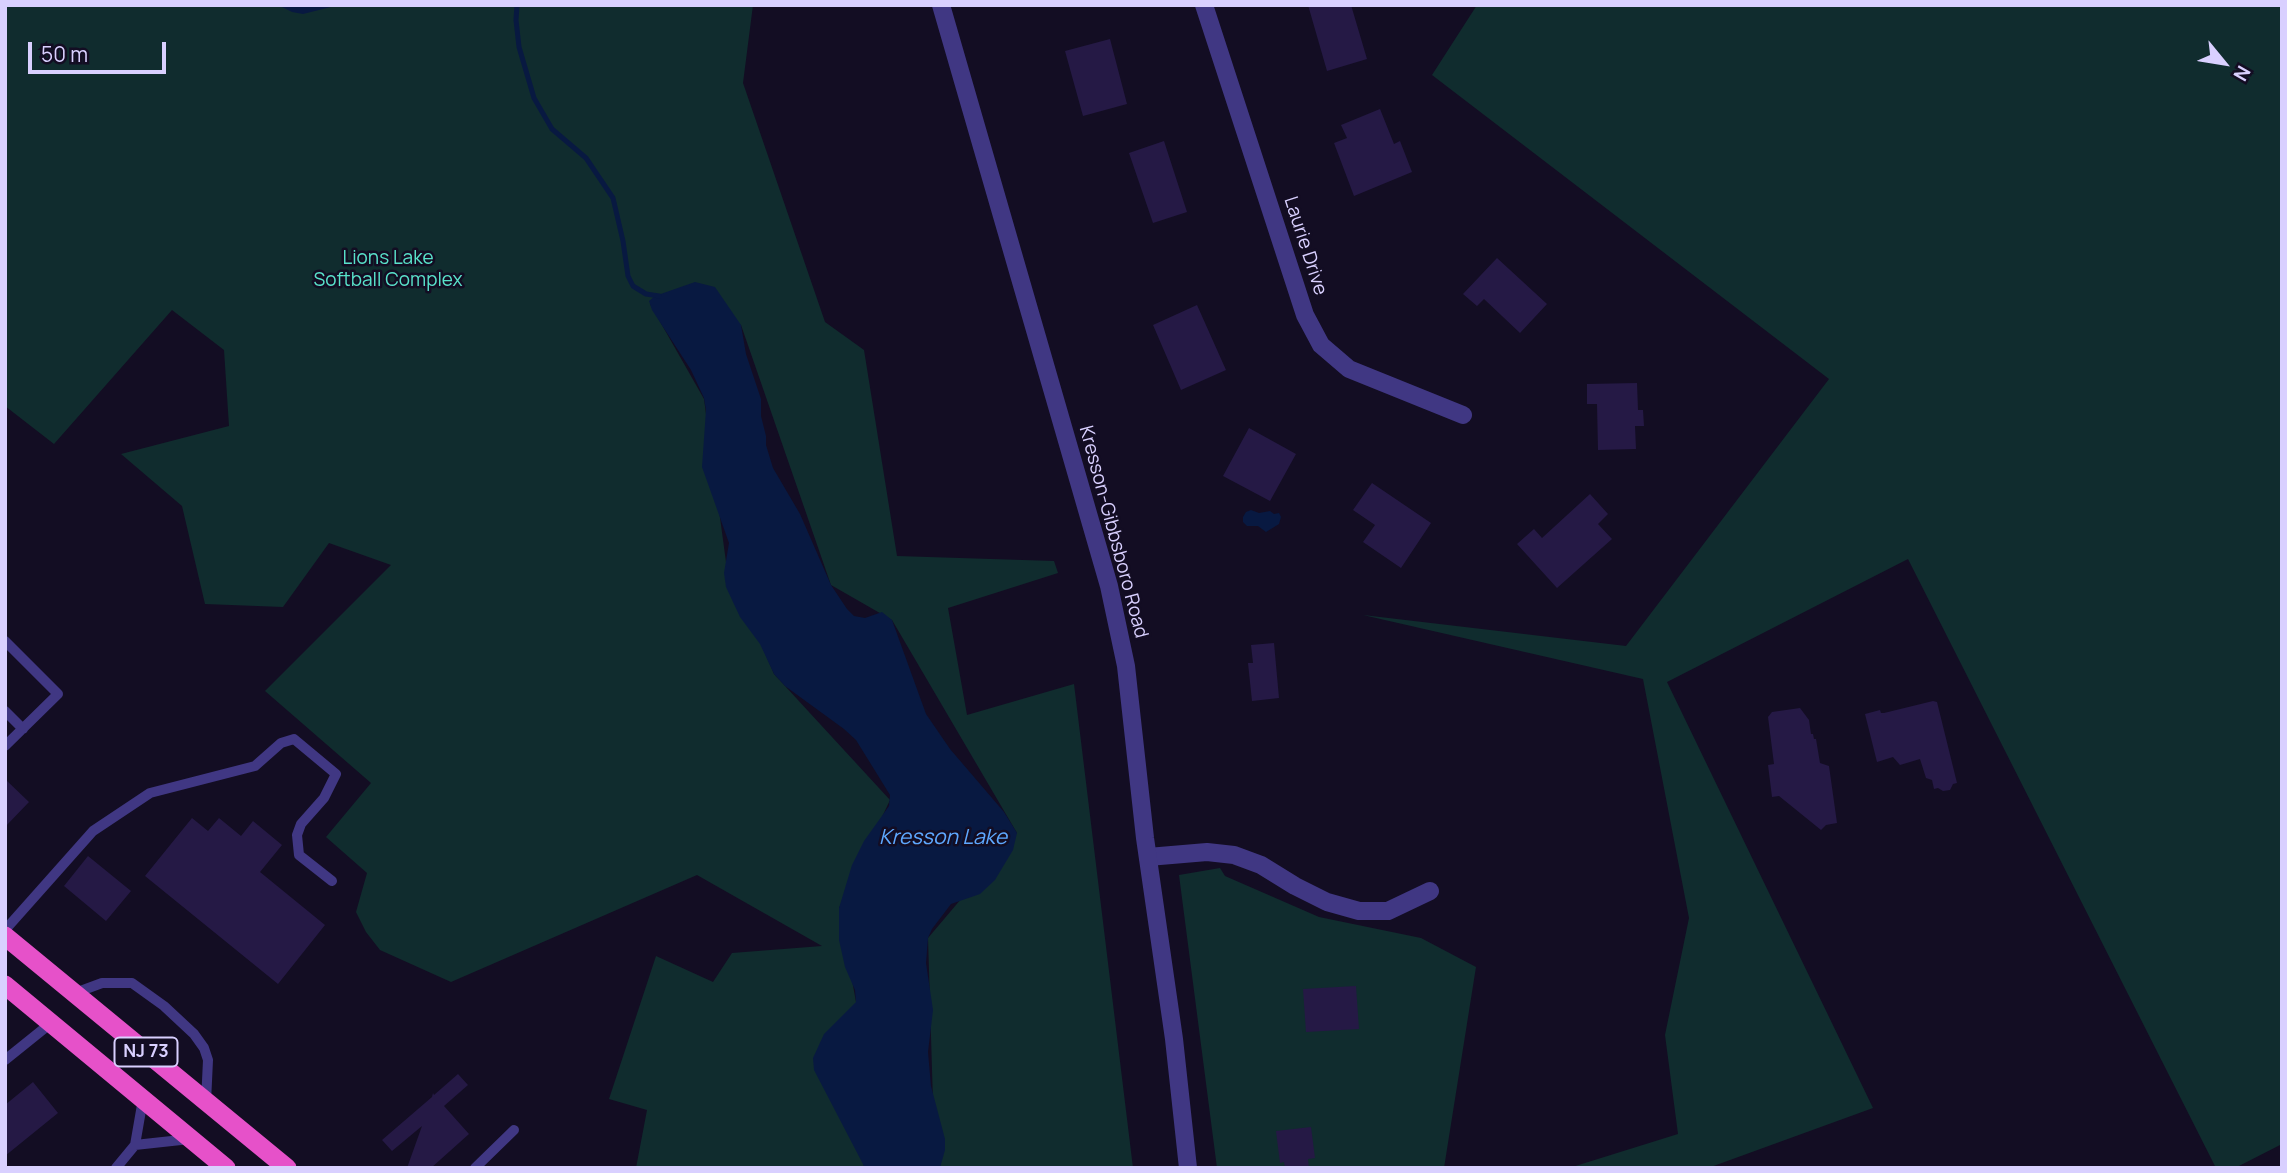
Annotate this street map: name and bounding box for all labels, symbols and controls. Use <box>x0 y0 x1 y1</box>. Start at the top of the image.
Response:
scale bar <box>32 28 170 72</box>
north arrow <box>2189 28 2259 98</box>
text: 50 m <box>41 40 88 68</box>
text: N <box>2228 61 2257 86</box>
street label: Laurie Drive <box>1278 194 1332 298</box>
park label: Lions Lake Softball Complex <box>313 248 463 292</box>
street label: Kresson-Gibbsboro Road <box>1074 423 1152 641</box>
water label: Kresson Lake <box>879 825 1007 851</box>
road number: NJ 73 <box>114 1037 178 1066</box>

